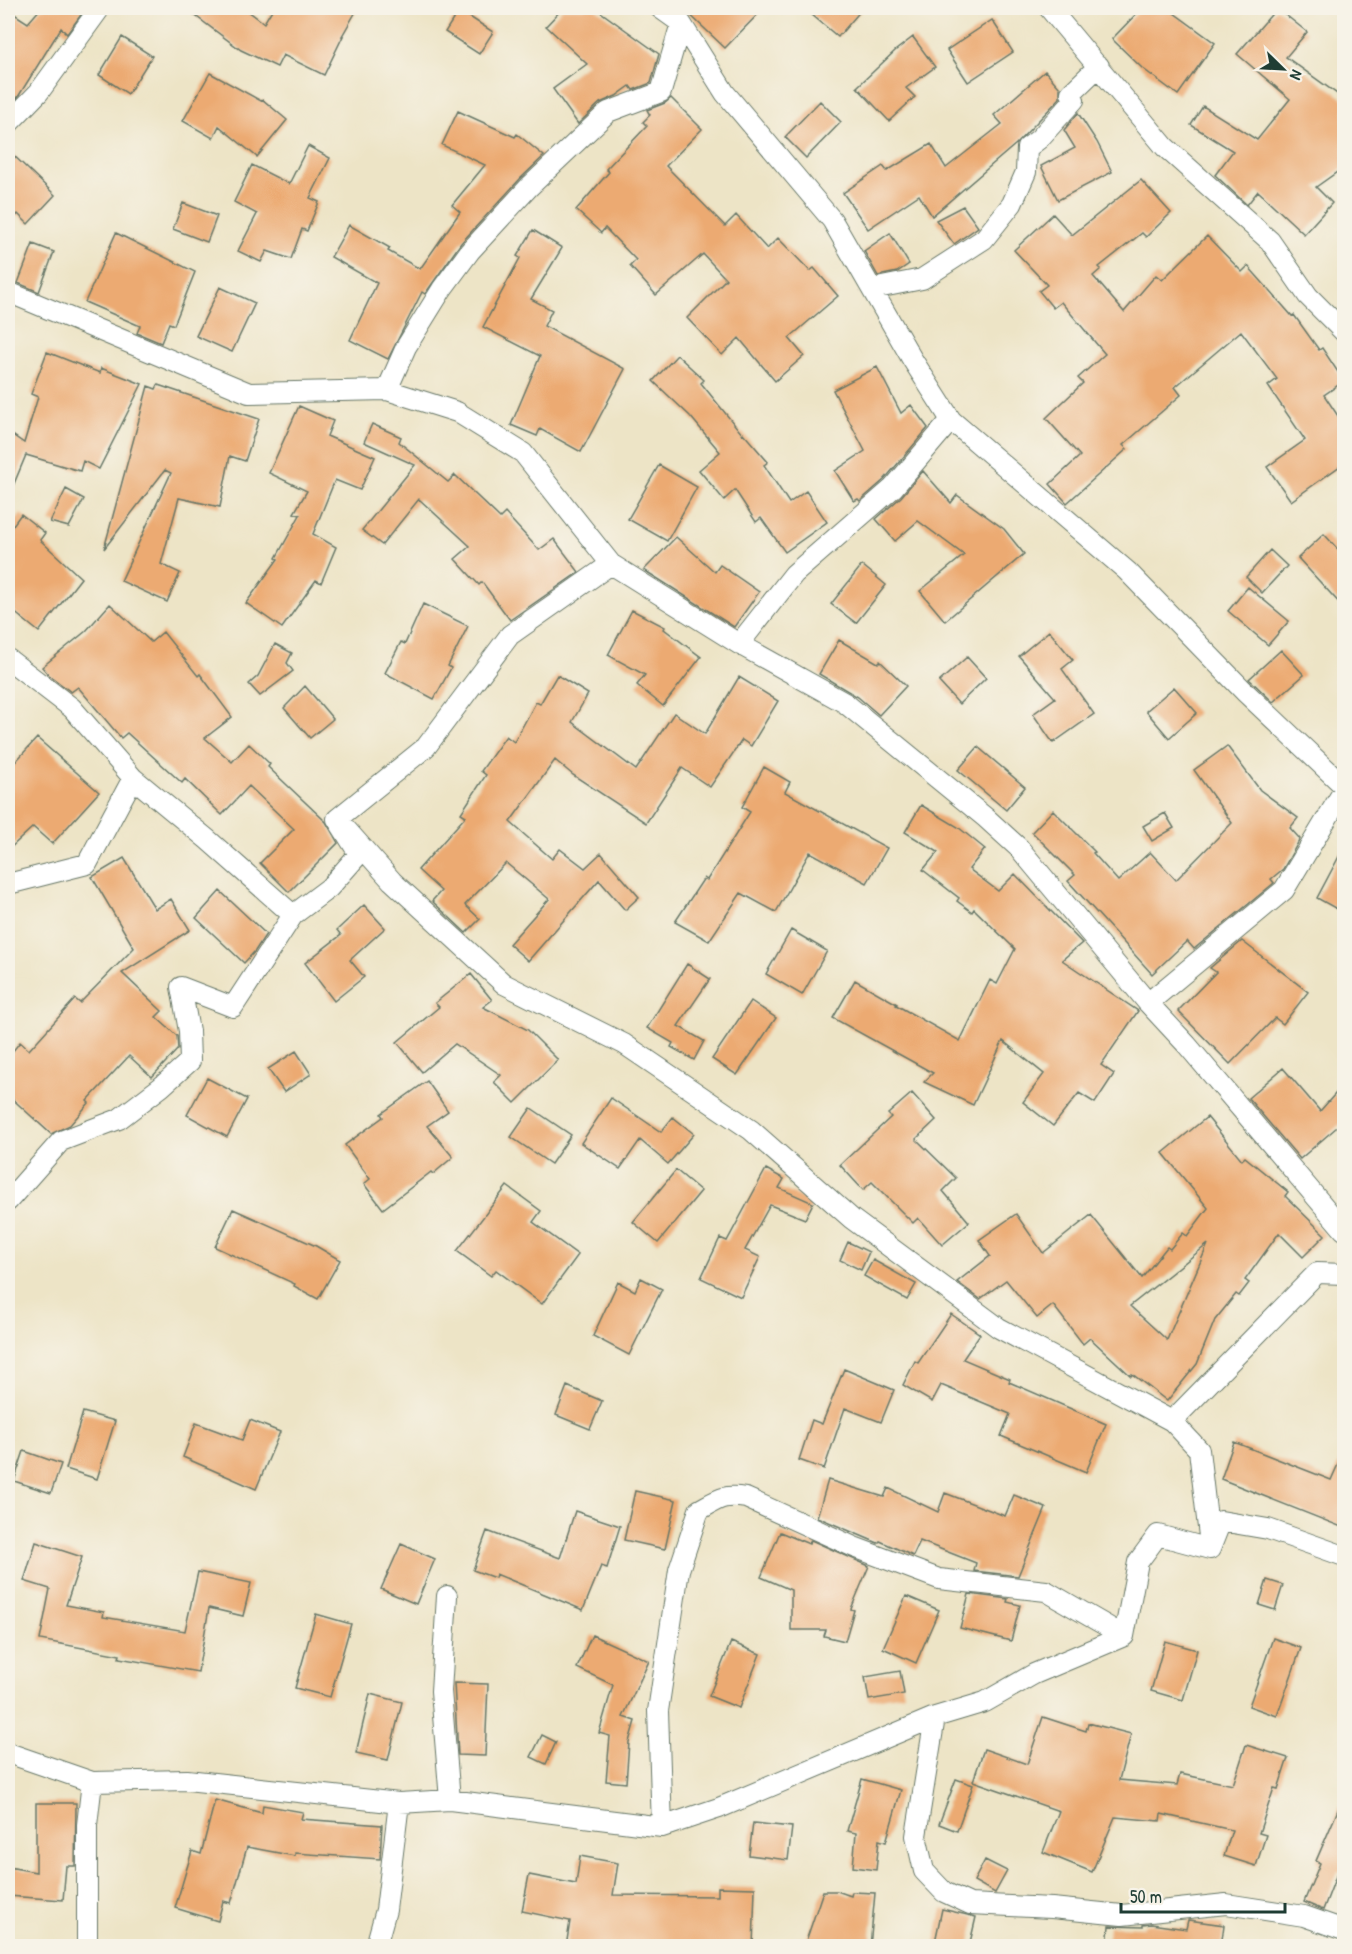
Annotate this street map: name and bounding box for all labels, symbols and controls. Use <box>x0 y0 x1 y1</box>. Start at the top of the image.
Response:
north arrow <box>1253 39 1313 99</box>
text: N <box>1285 67 1308 84</box>
scale bar <box>1121 1876 1284 1914</box>
text: 50 m <box>1130 1884 1162 1909</box>

